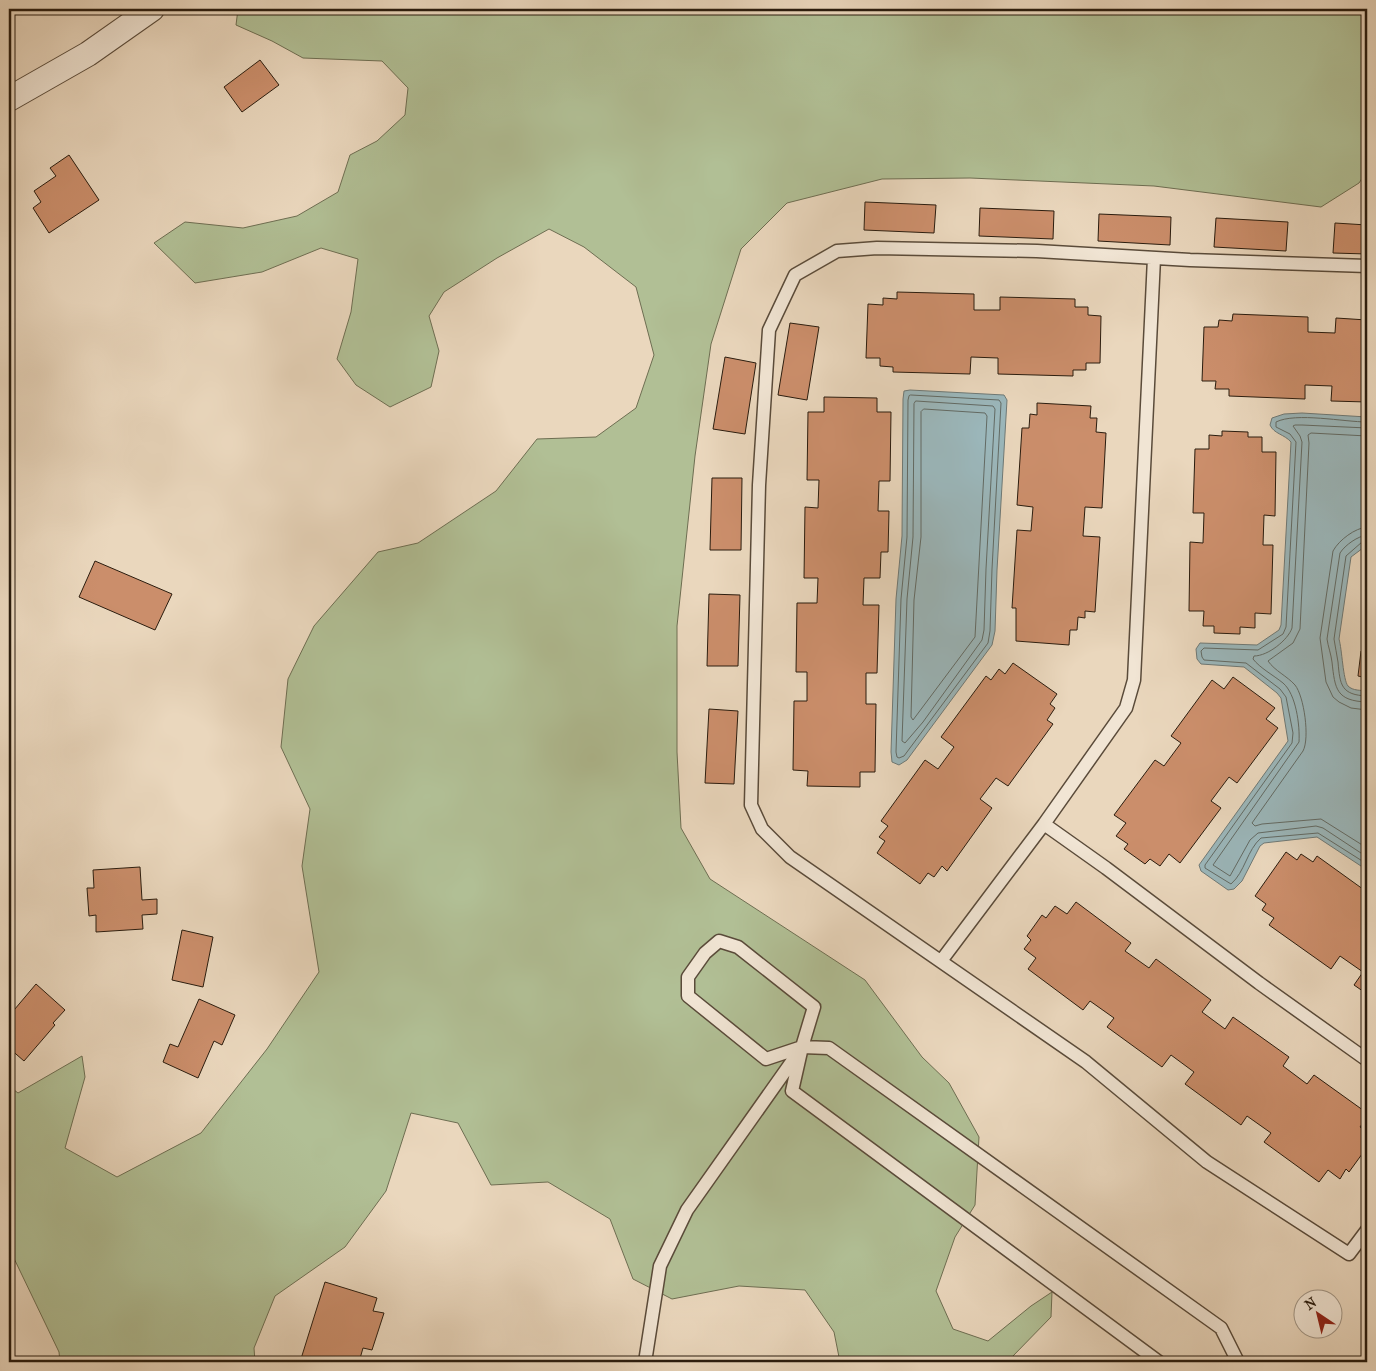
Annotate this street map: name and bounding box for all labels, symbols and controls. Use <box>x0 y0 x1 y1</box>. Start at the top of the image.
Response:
north arrow <box>1294 1288 1344 1338</box>
text: N <box>1302 1294 1320 1314</box>

